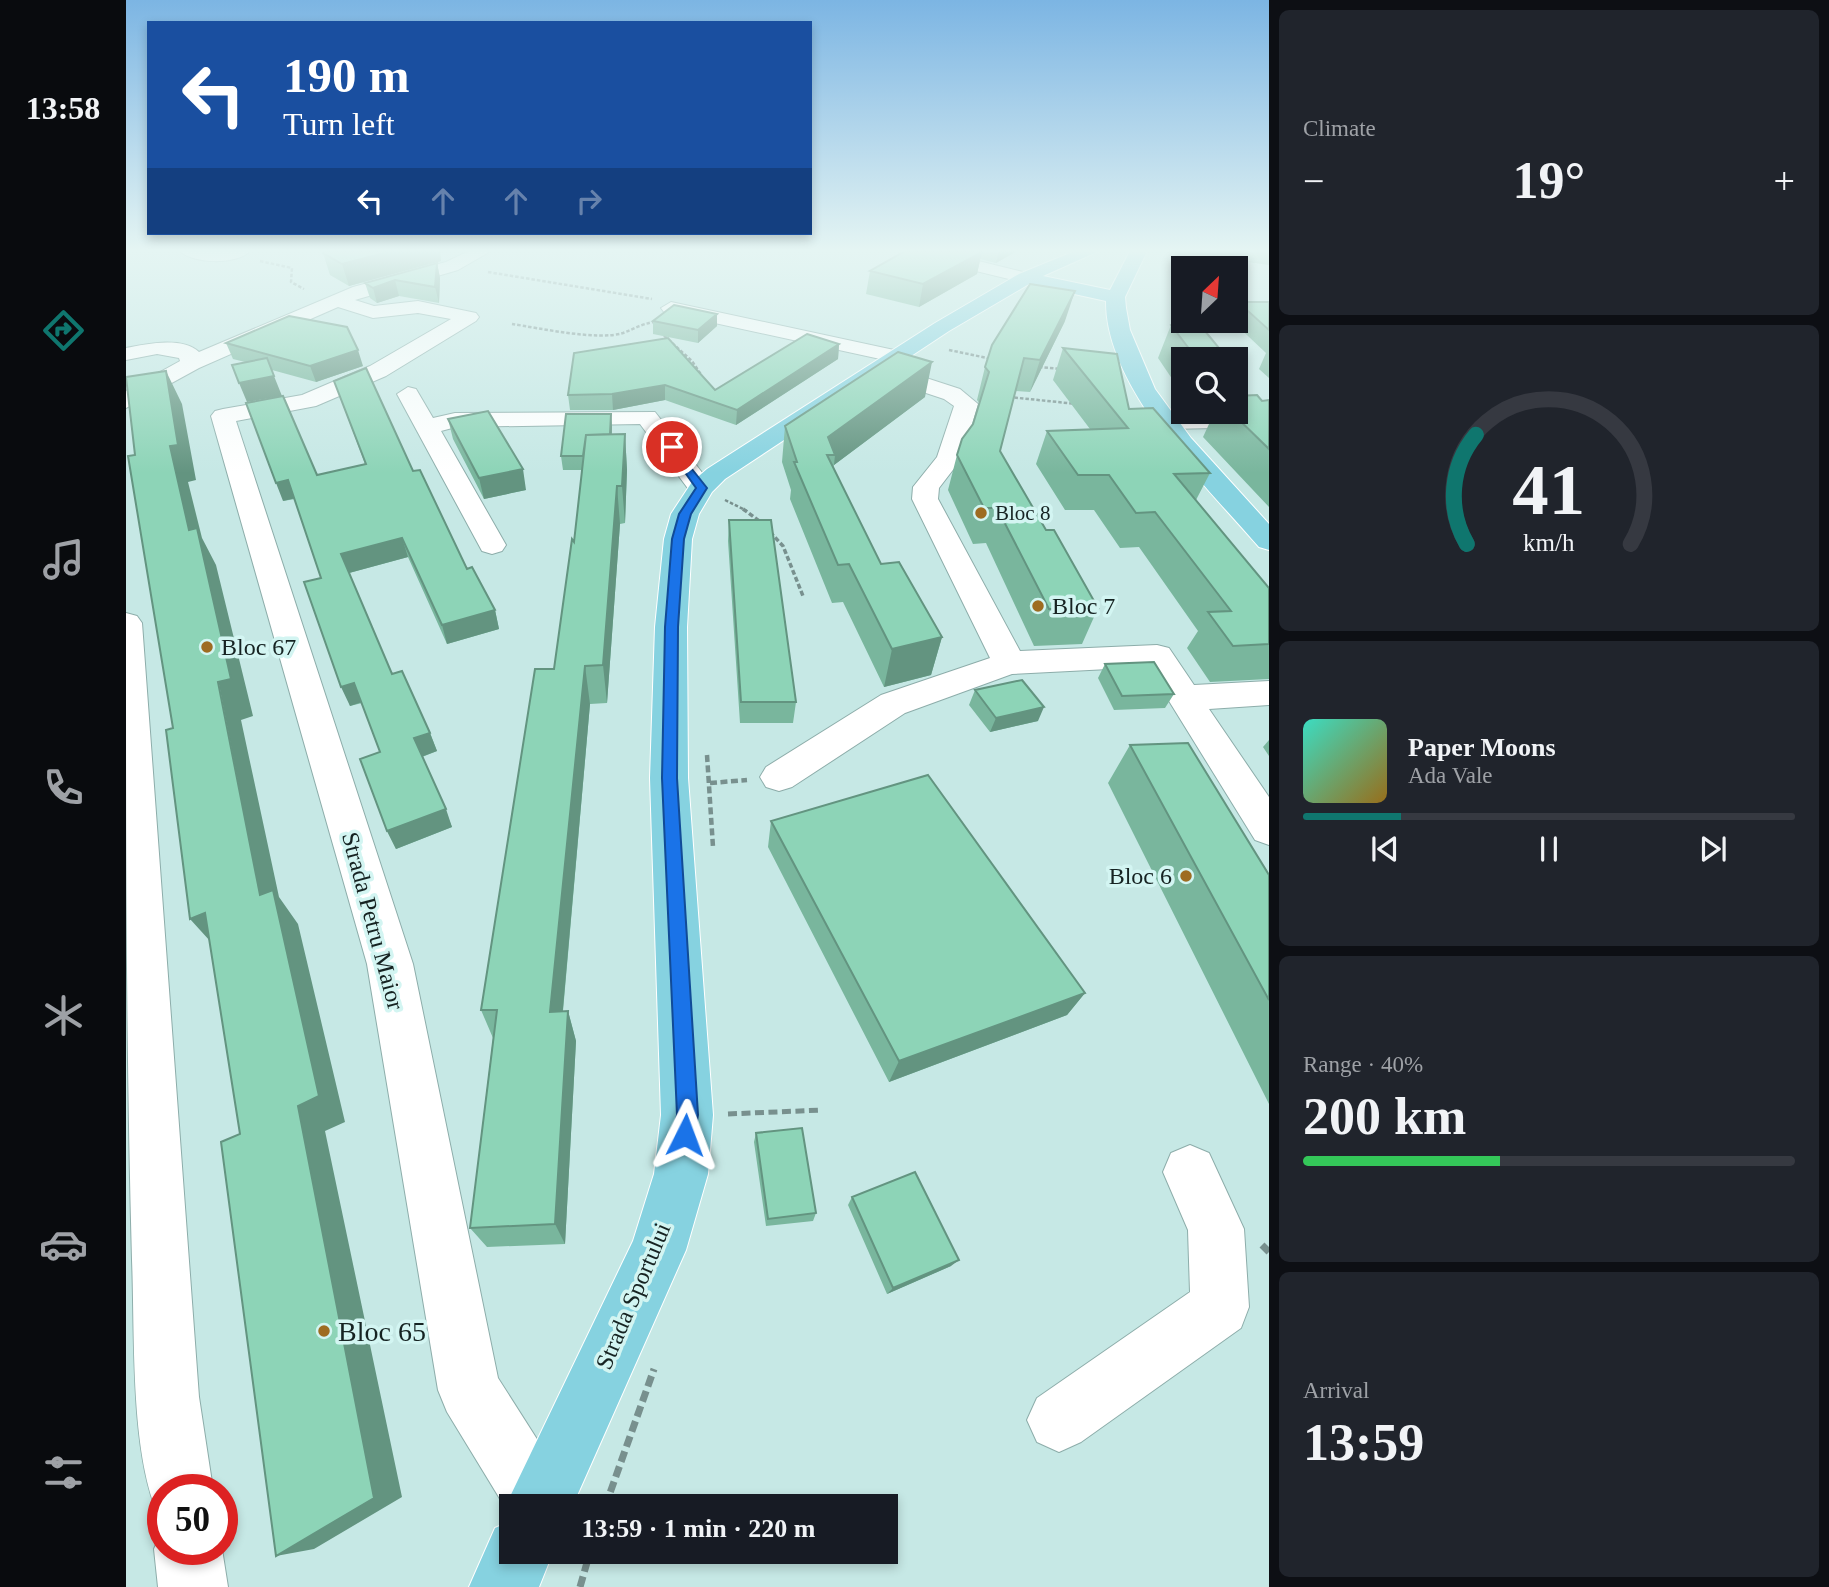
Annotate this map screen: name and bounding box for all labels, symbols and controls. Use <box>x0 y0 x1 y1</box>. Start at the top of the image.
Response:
text: 190 m <box>283 48 410 103</box>
icon: left <box>168 49 259 140</box>
text: 13:58 <box>26 90 100 126</box>
text: Turn left <box>283 106 395 142</box>
text: Climate <box>1303 116 1376 141</box>
text: 19° <box>1513 152 1585 209</box>
text: − <box>1303 160 1324 202</box>
text: + <box>1774 160 1795 202</box>
icon: left <box>351 182 389 220</box>
icon: ahead <box>424 182 462 220</box>
icon: ahead <box>497 182 535 220</box>
icon: right <box>570 182 608 220</box>
north arrow <box>1171 256 1248 332</box>
map controls <box>1171 256 1248 424</box>
icon: directions <box>39 306 88 355</box>
button: search <box>1171 347 1248 424</box>
pin <box>642 417 702 477</box>
icon: arrive <box>653 428 691 466</box>
text: 41 <box>1513 450 1585 531</box>
place label: Bloc 8 <box>995 501 1050 525</box>
marker: Bloc 8 <box>973 505 989 521</box>
text: km/h <box>1523 529 1575 556</box>
icon: music <box>39 535 88 584</box>
place label: Bloc 7 <box>1052 593 1115 619</box>
marker: Bloc 7 <box>1030 598 1046 614</box>
place label: Bloc 67 <box>221 634 296 660</box>
marker: Bloc 67 <box>199 639 215 655</box>
text: Paper Moons <box>1408 733 1556 762</box>
icon: phone <box>39 763 88 812</box>
text: Ada Vale <box>1408 763 1493 788</box>
street label: Strada Petru Maior <box>337 829 409 1013</box>
icon: previous <box>1366 830 1404 868</box>
icon: pause <box>1530 830 1568 868</box>
icon: next <box>1694 830 1732 868</box>
place label: Bloc 6 <box>1109 863 1172 889</box>
marker: Bloc 6 <box>1178 868 1194 884</box>
icon: climate <box>39 991 88 1040</box>
text: Range · 40% <box>1303 1052 1423 1077</box>
text: 200 km <box>1303 1088 1466 1145</box>
position arrow <box>648 1098 722 1172</box>
street label: Strada Sportului <box>590 1219 676 1373</box>
icon: car <box>39 1220 88 1269</box>
place label: Bloc 65 <box>338 1316 426 1347</box>
marker: Bloc 65 <box>316 1323 332 1339</box>
text: Arrival <box>1303 1378 1369 1403</box>
text: 13:59 <box>1303 1414 1424 1471</box>
icon: filters <box>39 1448 88 1497</box>
speed limit sign: 50 <box>147 1474 238 1565</box>
text: 13:59 · 1 min · 220 m <box>582 1514 816 1543</box>

